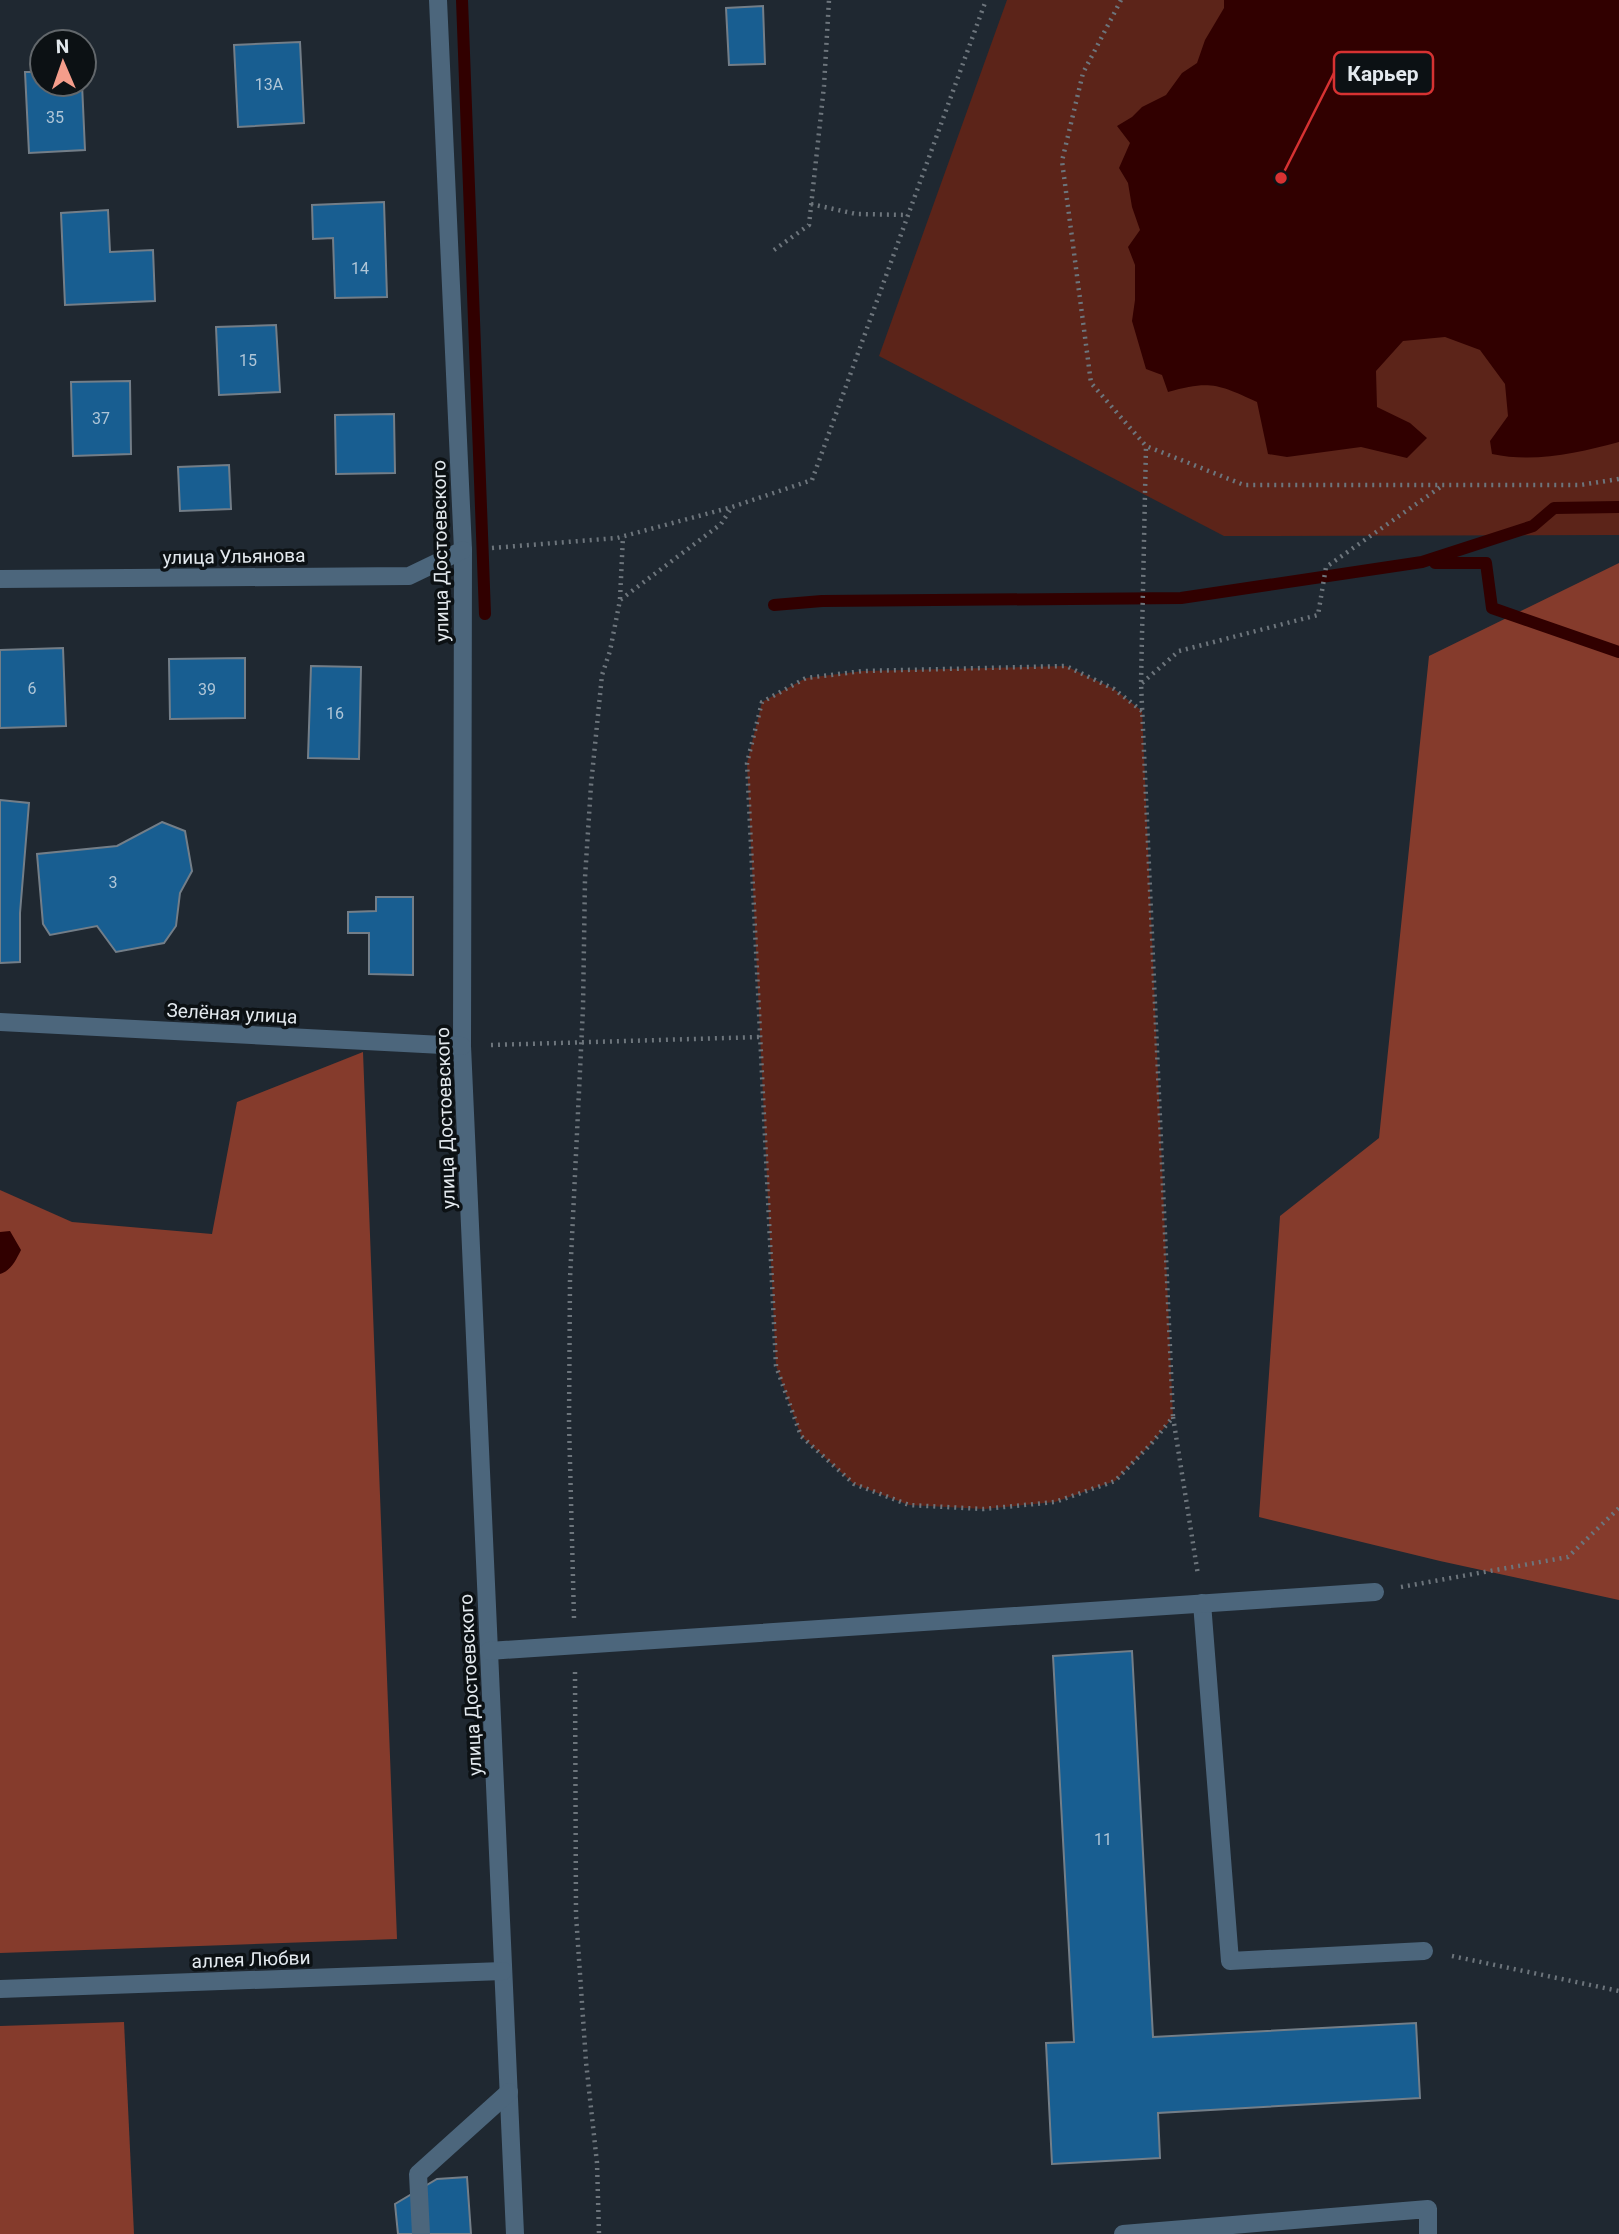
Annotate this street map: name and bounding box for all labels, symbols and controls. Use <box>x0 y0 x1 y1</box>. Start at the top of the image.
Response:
north arrow <box>28 28 98 98</box>
text: N <box>55 35 70 58</box>
callout: Карьер <box>1334 52 1433 94</box>
text: Карьер <box>1347 62 1419 86</box>
house number: 13А <box>255 75 284 94</box>
house number: 35 <box>46 108 64 127</box>
house number: 14 <box>351 259 369 278</box>
house number: 15 <box>239 351 257 370</box>
house number: 37 <box>92 409 110 428</box>
street label: улица Достоевского <box>427 460 454 642</box>
street label: улица Ульянова <box>162 544 306 569</box>
house number: 6 <box>28 679 37 698</box>
house number: 39 <box>198 680 216 699</box>
house number: 16 <box>326 704 344 723</box>
house number: 3 <box>109 873 118 892</box>
street label: Зелёная улица <box>166 999 298 1028</box>
street label: улица Достоевского <box>431 1027 460 1209</box>
street label: улица Достоевского <box>454 1594 487 1776</box>
house number: 11 <box>1094 1830 1112 1849</box>
street label: аллея Любви <box>191 1946 311 1973</box>

